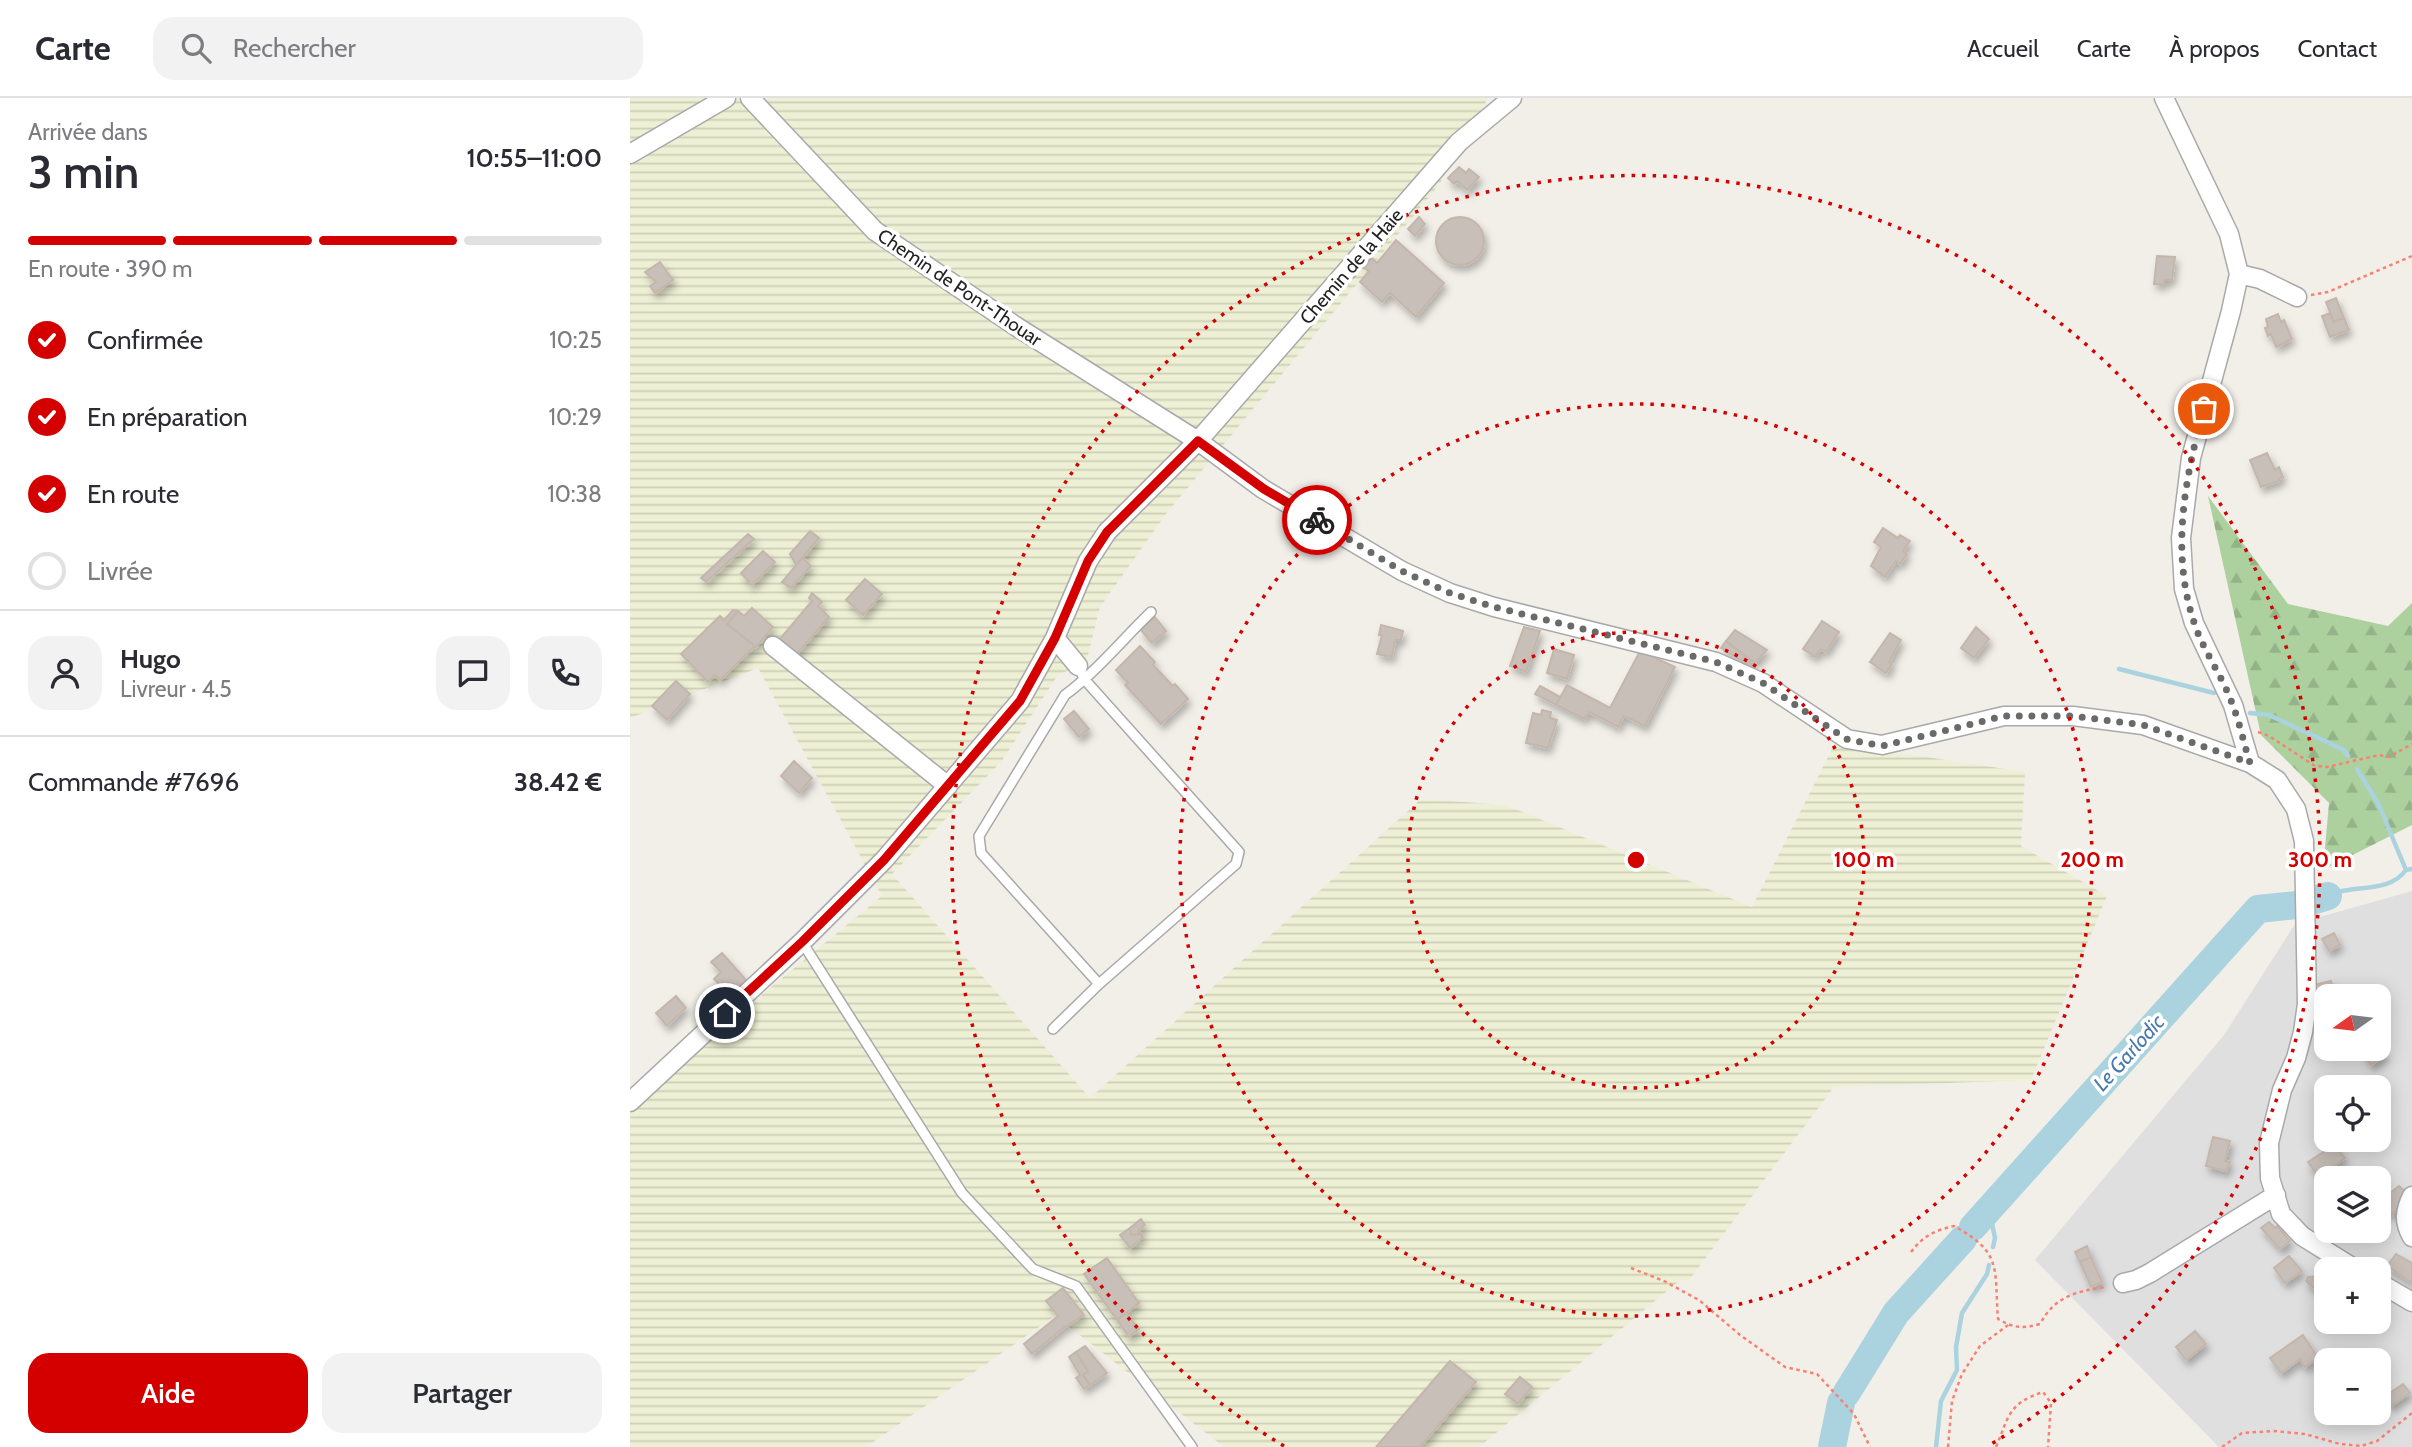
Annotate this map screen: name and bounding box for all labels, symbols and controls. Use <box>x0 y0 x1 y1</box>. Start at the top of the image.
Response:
search box <box>153 17 643 80</box>
text: Carte <box>35 28 111 68</box>
icon: search <box>177 29 215 67</box>
text: Rechercher <box>233 32 356 64</box>
text: Accueil <box>1967 34 2039 63</box>
text: Carte <box>2077 34 2131 63</box>
text: À propos <box>2169 34 2260 63</box>
text: Contact <box>2298 34 2377 63</box>
text: Arrivée dans <box>28 118 148 146</box>
text: 10:55–11:00 <box>466 142 602 174</box>
text: 3 min <box>28 144 139 200</box>
street label: Chemin de la Haie <box>1295 204 1408 329</box>
street label: Chemin de Pont-Thouar <box>873 224 1046 351</box>
text: En route · 390 m <box>28 255 192 283</box>
icon: check <box>28 321 66 359</box>
text: Confirmée <box>87 324 203 356</box>
text: 10:25 <box>549 326 602 354</box>
pin <box>2174 379 2234 439</box>
icon: bag <box>2185 390 2223 428</box>
icon: check <box>28 398 66 436</box>
text: En préparation <box>87 401 248 433</box>
text: 10:29 <box>549 403 602 431</box>
icon: check <box>28 475 66 513</box>
text: En route <box>87 478 179 510</box>
text: 10:38 <box>547 480 602 508</box>
courier <box>1282 485 1352 555</box>
icon: bike <box>1298 501 1336 539</box>
text: Livrée <box>87 555 153 587</box>
button: person <box>28 636 102 710</box>
button: chat <box>436 636 510 710</box>
button: phone <box>528 636 602 710</box>
text: Hugo <box>120 643 181 675</box>
text: Livreur · 4.5 <box>120 675 232 703</box>
text: Commande #7696 <box>28 766 239 798</box>
text: 38.42 € <box>514 766 602 798</box>
text: 100 m <box>1834 847 1894 872</box>
text: 200 m <box>2060 847 2124 872</box>
text: 300 m <box>2288 847 2352 872</box>
centre of rings <box>1624 848 1648 872</box>
pin <box>695 983 755 1043</box>
north arrow <box>2314 984 2390 1060</box>
map controls <box>2314 984 2391 1425</box>
icon: home <box>706 994 744 1032</box>
water label: Le Garlodic <box>2088 1009 2170 1096</box>
button: locate <box>2314 1075 2391 1152</box>
button: layers <box>2314 1166 2391 1243</box>
button: + <box>2314 1257 2391 1334</box>
button: − <box>2314 1348 2391 1425</box>
button: Aide <box>28 1353 308 1433</box>
button: Partager <box>322 1353 602 1433</box>

